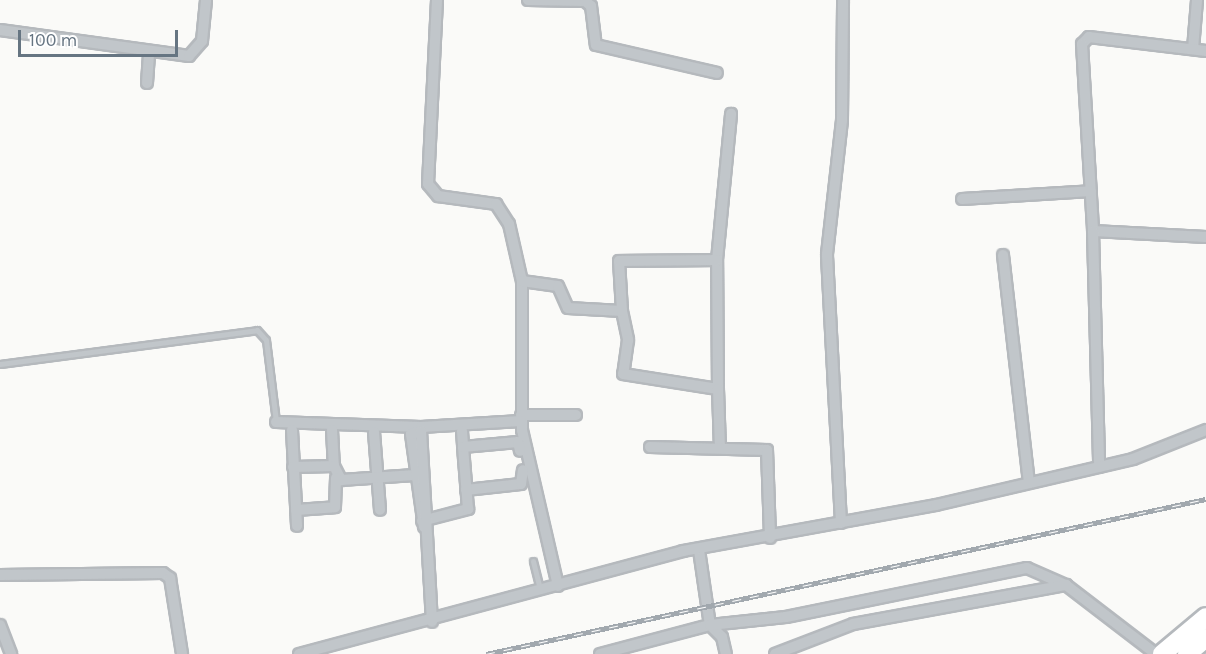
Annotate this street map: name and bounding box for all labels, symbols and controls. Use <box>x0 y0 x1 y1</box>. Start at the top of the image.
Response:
scale bar <box>21 18 182 56</box>
text: 100 m <box>29 29 77 51</box>

